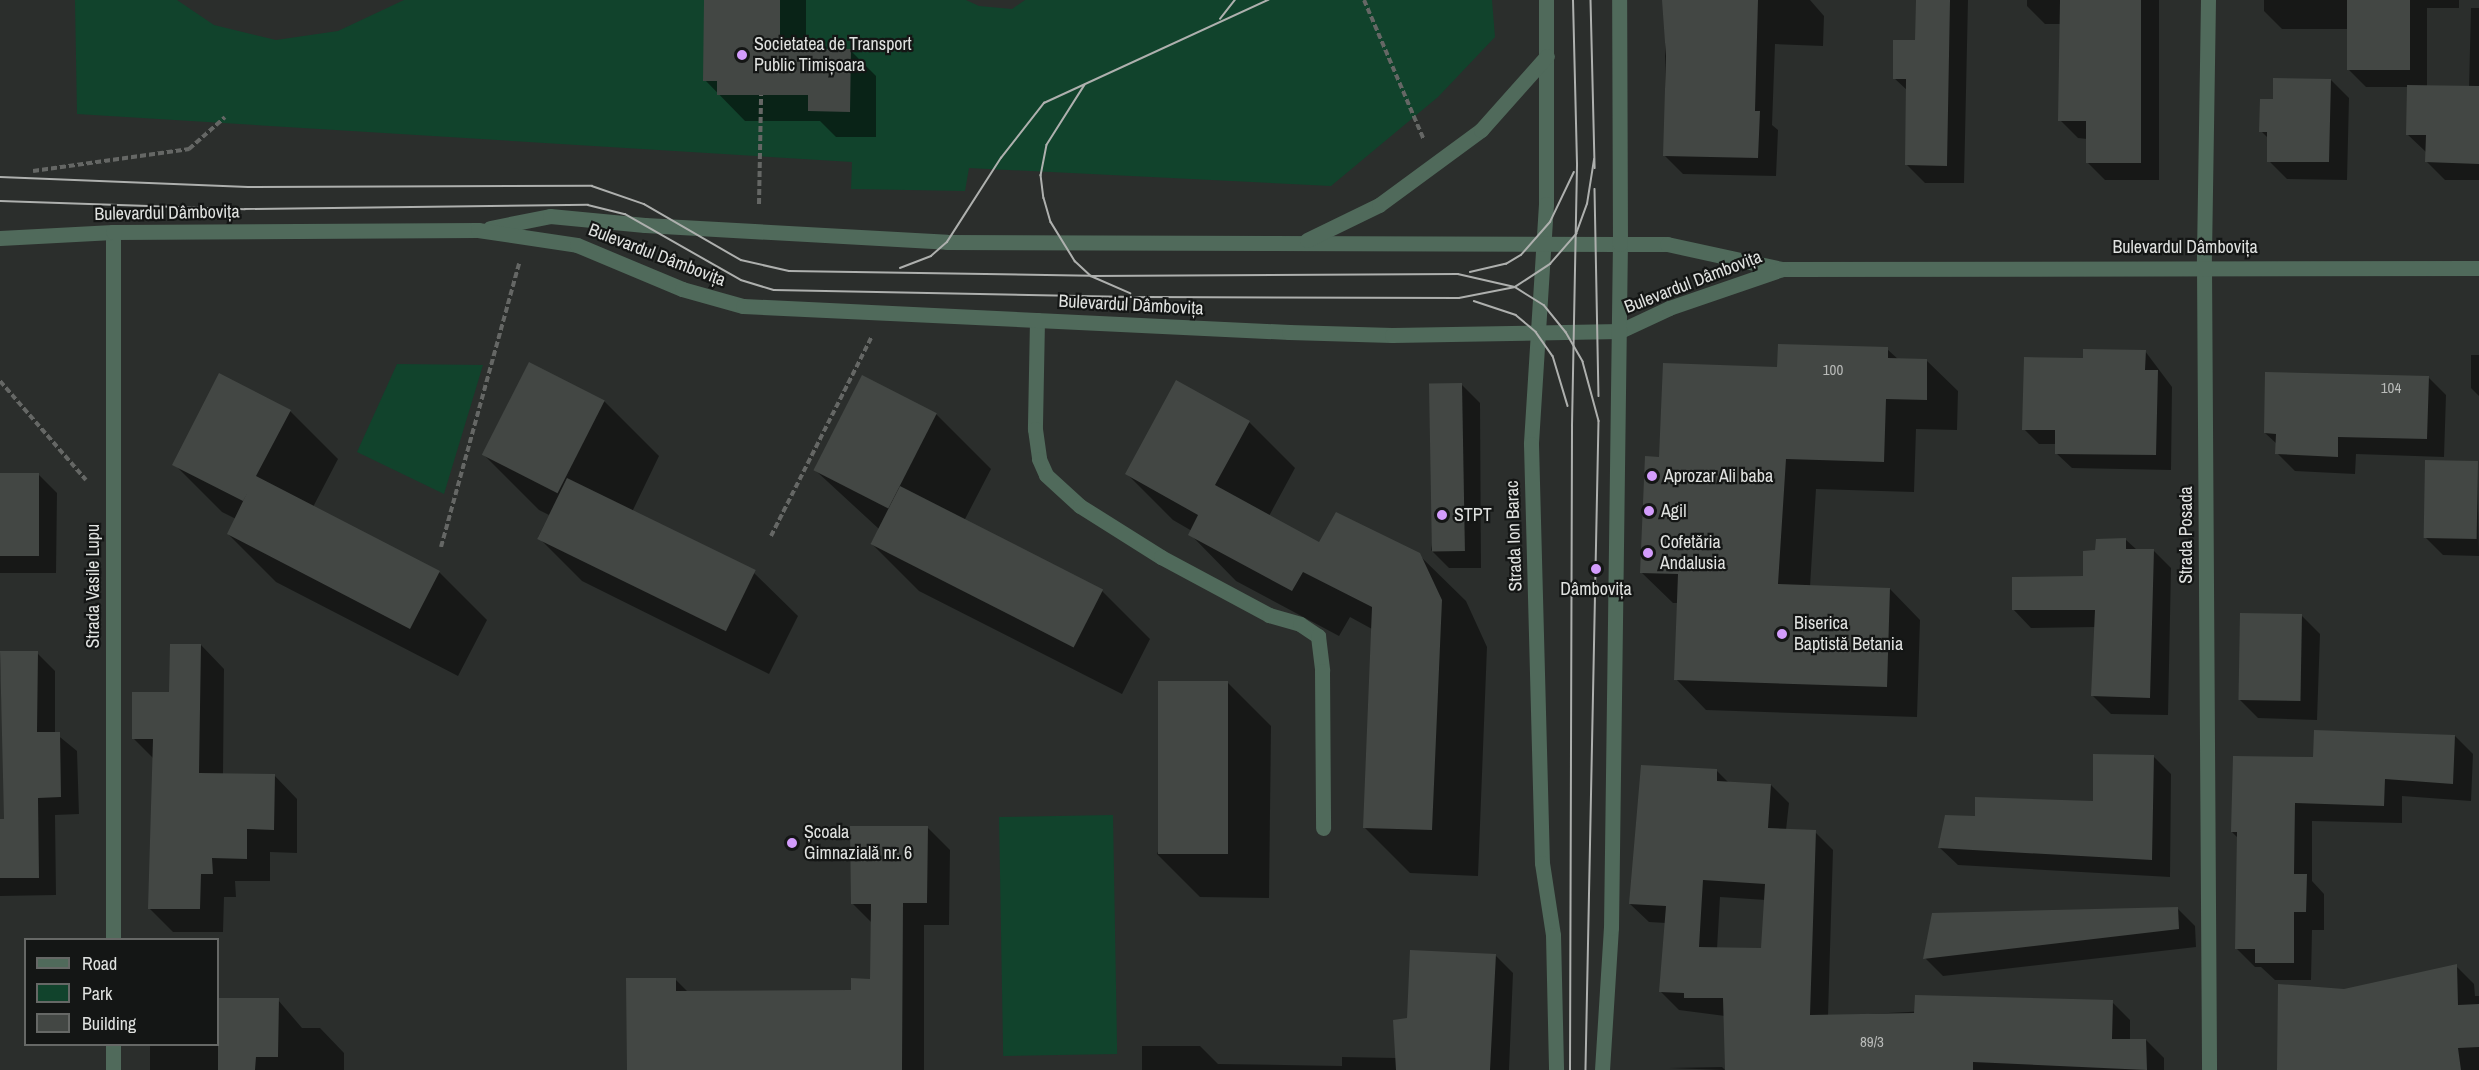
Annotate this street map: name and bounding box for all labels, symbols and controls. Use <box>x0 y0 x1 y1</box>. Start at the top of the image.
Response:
place label: Societatea de Transport Public Timișoara <box>754 34 912 76</box>
marker: Societatea de Transport Public Timișoara <box>735 48 749 62</box>
street label: Bulevardul Dâmbovița <box>94 201 240 225</box>
street label: Bulevardul Dâmbovița <box>585 219 729 291</box>
street label: Bulevardul Dâmbovița <box>2112 236 2258 258</box>
street label: Bulevardul Dâmbovița <box>1621 246 1765 318</box>
street label: Bulevardul Dâmbovița <box>1058 290 1204 320</box>
house number: 100 <box>1823 361 1843 379</box>
house number: 104 <box>2381 379 2401 397</box>
place label: Aprozar Ali baba <box>1664 465 1774 487</box>
marker: Aprozar Ali baba <box>1645 469 1659 483</box>
street label: Strada Ion Barac <box>1501 480 1527 592</box>
street label: Strada Posada <box>2175 486 2197 584</box>
place label: Agil <box>1661 500 1686 522</box>
place label: STPT <box>1454 504 1492 526</box>
marker: Agil <box>1642 504 1656 518</box>
marker: STPT <box>1435 508 1449 522</box>
street label: Strada Vasile Lupu <box>82 524 104 648</box>
place label: Cofetăria Andalusia <box>1660 532 1726 574</box>
marker: Cofetăria Andalusia <box>1641 546 1655 560</box>
marker: Dâmbovița <box>1589 562 1603 576</box>
place label: Dâmbovița <box>1560 578 1632 600</box>
place label: Biserica Baptistă Betania <box>1794 613 1903 656</box>
marker: Biserica Baptistă Betania <box>1775 627 1789 641</box>
place label: Școala Gimnazială nr. 6 <box>804 822 912 864</box>
marker: Școala Gimnazială nr. 6 <box>785 836 799 850</box>
legend <box>24 938 219 1046</box>
text: Road <box>82 951 117 976</box>
text: Park <box>82 981 112 1006</box>
text: Building <box>82 1011 136 1036</box>
house number: 89/3 <box>1860 1033 1884 1051</box>

